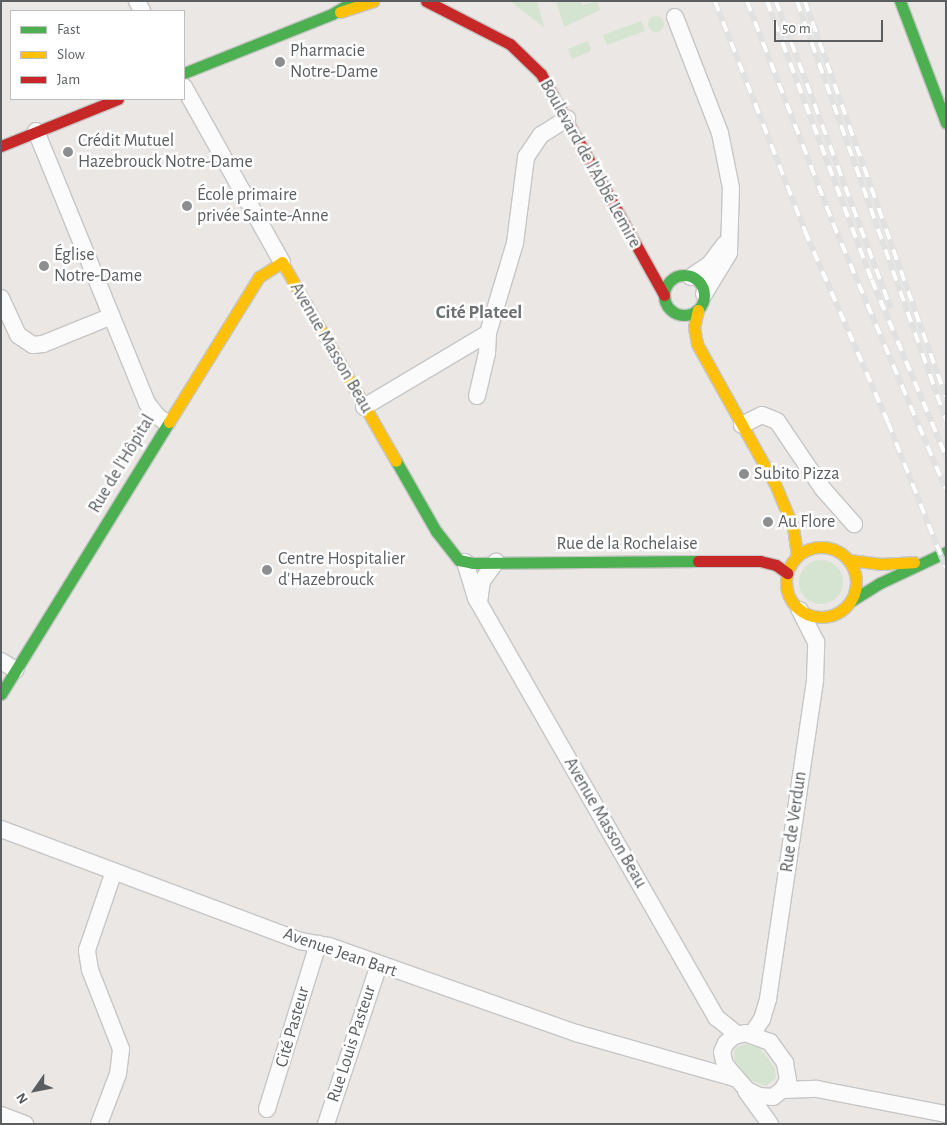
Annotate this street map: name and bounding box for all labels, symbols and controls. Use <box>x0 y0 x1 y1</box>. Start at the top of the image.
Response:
legend <box>10 10 185 100</box>
scale bar <box>777 10 886 42</box>
text: 50 m <box>782 21 811 36</box>
text: Fast <box>57 22 80 37</box>
place label: Pharmacie Notre-Dame <box>290 41 378 84</box>
text: Slow <box>57 47 85 62</box>
marker: Pharmacie Notre-Dame <box>274 56 286 68</box>
text: Jam <box>57 72 80 87</box>
street label: Boulevard de l'Abbé Lemire <box>535 76 645 252</box>
place label: Crédit Mutuel Hazebrouck Notre-Dame <box>78 131 253 173</box>
marker: Crédit Mutuel Hazebrouck Notre-Dame <box>62 146 74 158</box>
place label: École primaire privée Sainte-Anne <box>197 185 328 228</box>
marker: École primaire privée Sainte-Anne <box>181 200 193 212</box>
place label: Église Notre-Dame <box>54 245 142 288</box>
marker: Église Notre-Dame <box>38 260 50 272</box>
street label: Avenue Masson Beau <box>285 279 377 417</box>
district label: Cité Plateel <box>436 302 522 324</box>
street label: Rue de l'Hôpital <box>84 411 160 517</box>
place label: Subito Pizza <box>754 463 839 485</box>
marker: Subito Pizza <box>738 468 750 480</box>
place label: Au Flore <box>778 511 835 533</box>
marker: Au Flore <box>762 516 774 528</box>
street label: Rue de la Rochelaise <box>556 533 698 555</box>
place label: Centre Hospitalier d'Hazebrouck <box>278 549 405 592</box>
marker: Centre Hospitalier d'Hazebrouck <box>260 563 274 577</box>
street label: Avenue Masson Beau <box>559 754 651 892</box>
street label: Rue de Verdun <box>776 770 812 874</box>
street label: Avenue Jean Bart <box>280 923 400 983</box>
street label: Rue Louis Pasteur <box>323 983 381 1105</box>
street label: Cité Pasteur <box>271 984 315 1070</box>
north arrow <box>10 1065 60 1115</box>
text: N <box>14 1090 31 1106</box>

